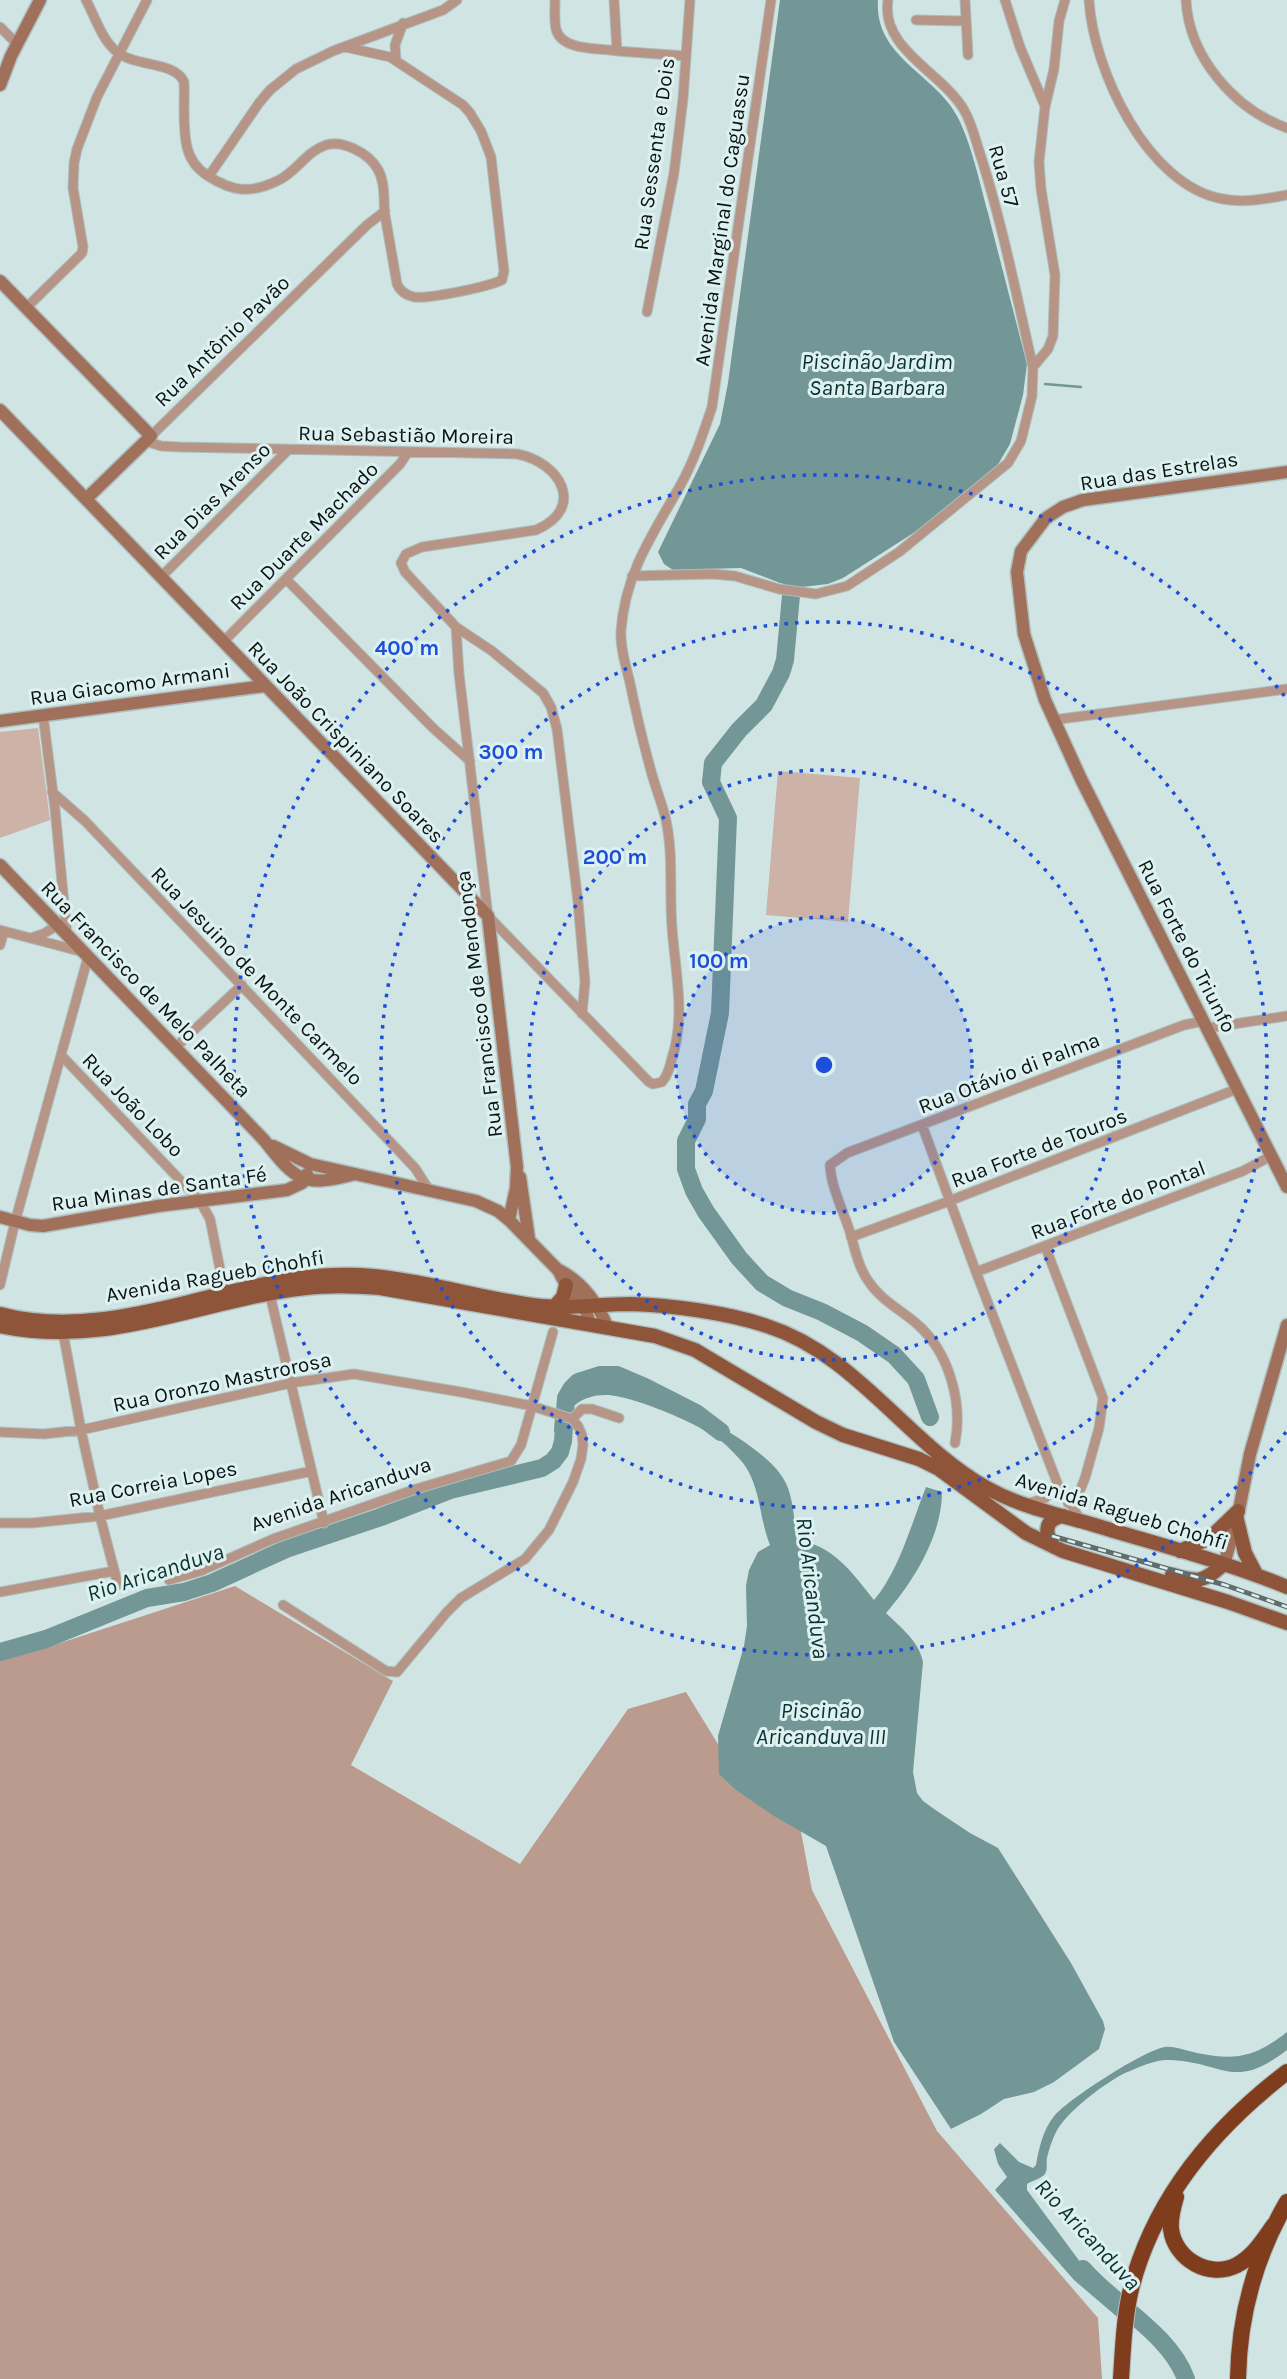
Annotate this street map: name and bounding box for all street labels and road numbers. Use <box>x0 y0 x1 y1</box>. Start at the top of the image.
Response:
street label: Rua Sessenta e Dois <box>629 56 679 252</box>
street label: Avenida Marginal do Caguassu <box>690 72 754 368</box>
street label: Rua 57 <box>984 142 1024 210</box>
street label: Rua Antônio Pavão <box>149 270 295 412</box>
street label: Rua Sebastião Moreira <box>298 421 514 449</box>
street label: Rua Dias Arenso <box>149 438 275 564</box>
street label: Rua das Estrelas <box>1078 447 1240 495</box>
street label: Rua Duarte Machado <box>225 457 383 615</box>
street label: Rua João Crispiniano Soares <box>243 636 449 848</box>
street label: Rua Giacomo Armani <box>28 658 232 710</box>
street label: Rua Forte do Triunfo <box>1133 855 1241 1037</box>
street label: Rua Jesuino de Monte Carmelo <box>146 862 368 1090</box>
street label: Rua Francisco de Mendonça <box>451 869 507 1139</box>
street label: Rua Francisco de Melo Palheta <box>36 876 256 1102</box>
street label: Rua Otávio di Palma <box>915 1027 1103 1119</box>
street label: Rua João Lobo <box>77 1048 189 1162</box>
street label: Rua Forte de Touros <box>948 1103 1130 1193</box>
street label: Rua Forte do Pontal <box>1027 1156 1209 1244</box>
street label: Rua Minas de Santa Fé <box>50 1162 268 1216</box>
street label: Avenida Ragueb Chohfi <box>104 1245 326 1307</box>
street label: Rua Oronzo Mastrorosa <box>111 1347 333 1417</box>
street label: Avenida Aricanduva <box>248 1452 434 1536</box>
street label: Rua Correia Lopes <box>67 1456 239 1512</box>
street label: Avenida Ragueb Chohfi <box>1013 1467 1231 1555</box>

